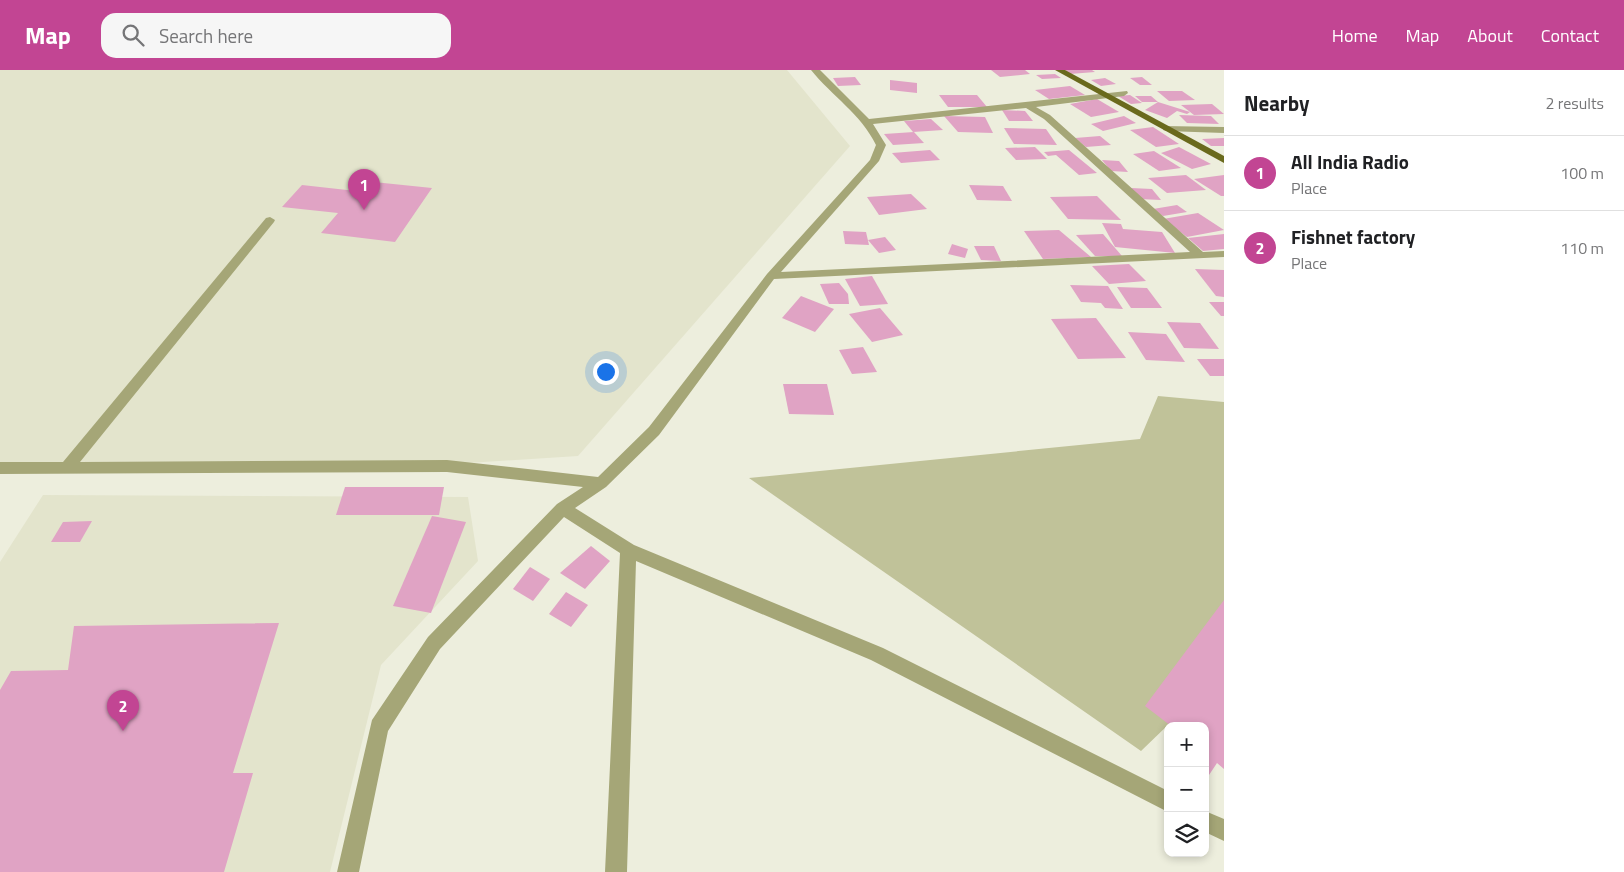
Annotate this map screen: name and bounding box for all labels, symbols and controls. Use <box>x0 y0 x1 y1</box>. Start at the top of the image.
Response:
search box <box>101 13 451 58</box>
text: Map <box>25 17 71 53</box>
icon: search <box>119 21 147 49</box>
text: Search here <box>159 21 253 50</box>
text: Home <box>1332 22 1378 49</box>
text: Map <box>1406 22 1439 49</box>
text: About <box>1467 22 1513 49</box>
text: Contact <box>1541 22 1599 49</box>
text: Nearby <box>1244 87 1309 119</box>
text: 2 results <box>1545 91 1604 115</box>
text: All India Radio <box>1291 147 1409 176</box>
text: 1 <box>1256 161 1264 185</box>
text: 100 m <box>1560 161 1604 185</box>
pin: 1 <box>348 169 380 210</box>
text: Place <box>1291 176 1327 200</box>
text: Fishnet factory <box>1291 222 1415 251</box>
text: 2 <box>1256 236 1264 260</box>
text: 110 m <box>1560 236 1604 260</box>
text: Place <box>1291 251 1327 275</box>
your location <box>593 359 619 385</box>
pin: 2 <box>107 690 139 731</box>
map controls <box>1164 722 1209 857</box>
button: + <box>1164 722 1209 767</box>
button: − <box>1164 767 1209 812</box>
button: layers <box>1164 812 1209 857</box>

